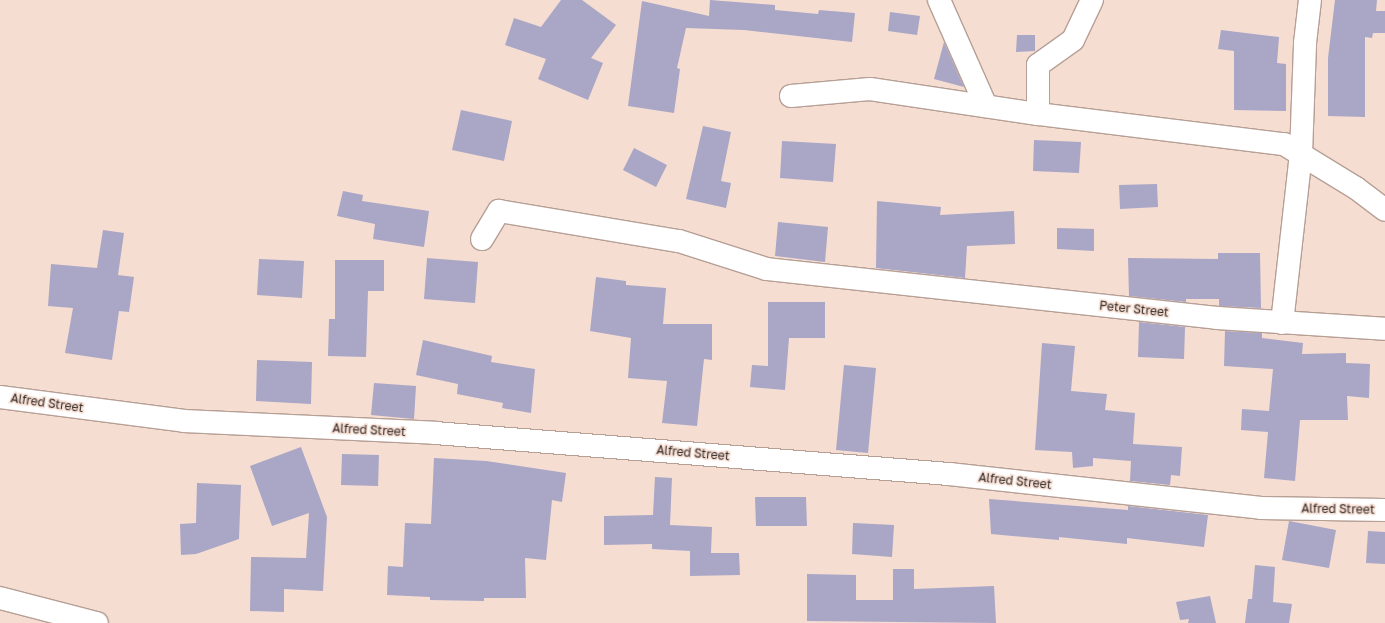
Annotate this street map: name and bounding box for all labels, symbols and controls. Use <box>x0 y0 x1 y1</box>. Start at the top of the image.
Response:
street label: Peter Street <box>1099 298 1169 320</box>
street label: Alfred Street <box>10 391 84 415</box>
street label: Alfred Street <box>332 421 406 439</box>
street label: Alfred Street <box>656 443 730 463</box>
street label: Alfred Street <box>978 470 1052 492</box>
street label: Alfred Street <box>1301 501 1375 517</box>

